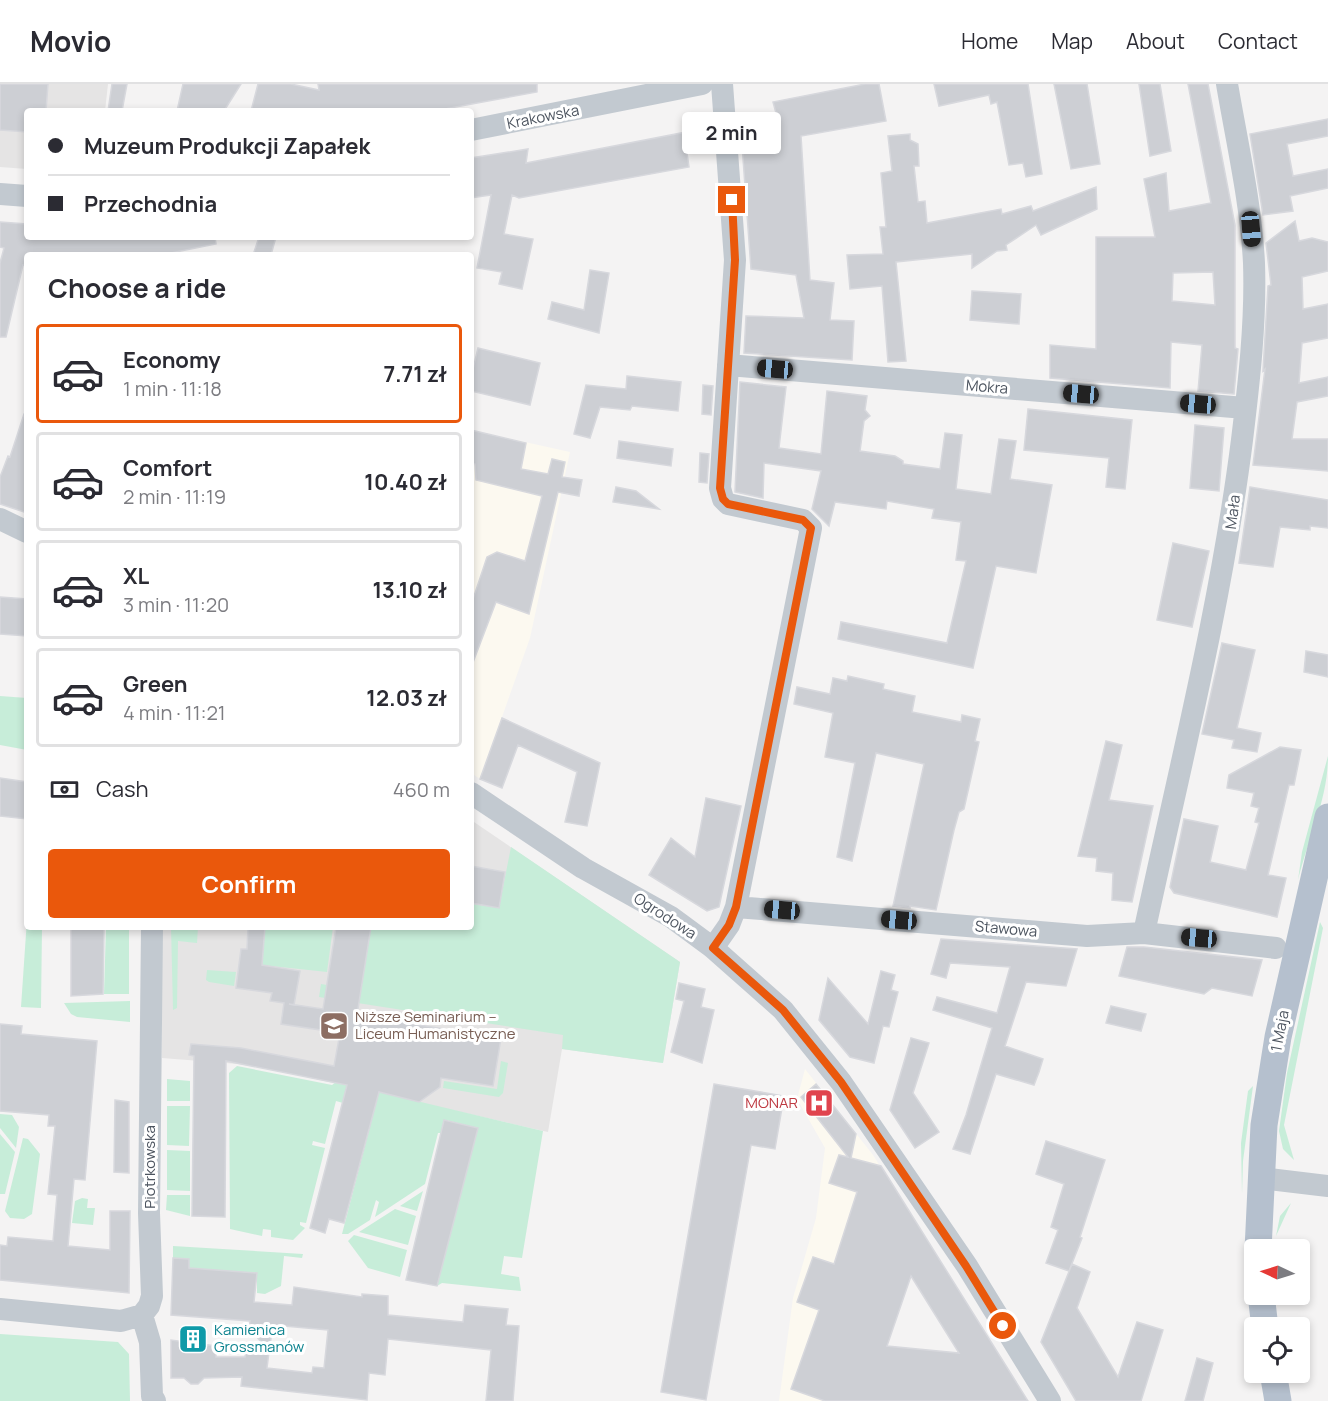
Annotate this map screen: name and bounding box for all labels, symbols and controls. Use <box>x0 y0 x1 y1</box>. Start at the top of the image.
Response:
text: Movio <box>30 22 111 60</box>
text: Home <box>961 27 1018 55</box>
text: Map <box>1051 27 1093 55</box>
text: About <box>1126 27 1185 55</box>
text: Contact <box>1218 27 1298 55</box>
street label: Krakowska <box>505 99 581 134</box>
callout: 2 min <box>682 113 782 155</box>
text: 2 min <box>705 119 758 146</box>
text: Muzeum Produkcji Zapałek <box>84 131 370 161</box>
route end <box>718 186 745 213</box>
text: Przechodnia <box>84 189 217 219</box>
car <box>1240 210 1262 248</box>
text: Choose a ride <box>48 269 226 306</box>
text: Economy <box>123 345 221 375</box>
icon: car <box>51 347 105 401</box>
car <box>756 358 794 380</box>
text: 7.71 zł <box>384 359 447 389</box>
street label: Mokra <box>965 374 1009 399</box>
text: 1 min · 11:18 <box>123 375 222 402</box>
car <box>1062 383 1100 405</box>
car <box>1179 393 1217 415</box>
text: Comfort <box>123 453 212 483</box>
icon: car <box>51 455 105 509</box>
text: 10.40 zł <box>364 467 447 497</box>
text: 2 min · 11:19 <box>123 483 226 510</box>
street label: Mała <box>1220 493 1245 530</box>
text: XL <box>123 561 149 591</box>
icon: car <box>51 563 105 617</box>
text: 13.10 zł <box>372 575 447 605</box>
text: 3 min · 11:20 <box>123 591 229 618</box>
text: Green <box>123 669 188 699</box>
icon: car <box>51 671 105 725</box>
text: 12.03 zł <box>366 683 447 713</box>
text: 4 min · 11:21 <box>123 699 226 726</box>
icon: cash <box>48 773 81 806</box>
text: Cash <box>96 774 149 804</box>
text: 460 m <box>393 776 450 803</box>
button: Confirm <box>48 849 450 918</box>
street label: Ogrodowa <box>630 888 701 944</box>
car <box>763 899 801 921</box>
car <box>880 909 918 931</box>
street label: Stawowa <box>974 915 1038 942</box>
car <box>1180 927 1218 949</box>
place label: Niższe Seminarium – Liceum Humanistyczne <box>355 1006 516 1044</box>
street label: 1 Maja <box>1265 1008 1294 1053</box>
school or university icon: Niższe Seminarium – Liceum Humanistyczne <box>318 1010 350 1042</box>
hospital icon: MONAR <box>803 1087 835 1119</box>
place label: MONAR <box>745 1092 798 1113</box>
street label: Piotrkowska <box>139 1125 160 1209</box>
north arrow <box>1244 1239 1310 1305</box>
map controls <box>1244 1239 1310 1383</box>
route start <box>989 1312 1016 1339</box>
button: locate <box>1244 1317 1310 1383</box>
place label: Kamienica Grossmanów <box>214 1319 305 1357</box>
building icon: Kamienica Grossmanów <box>177 1323 209 1355</box>

